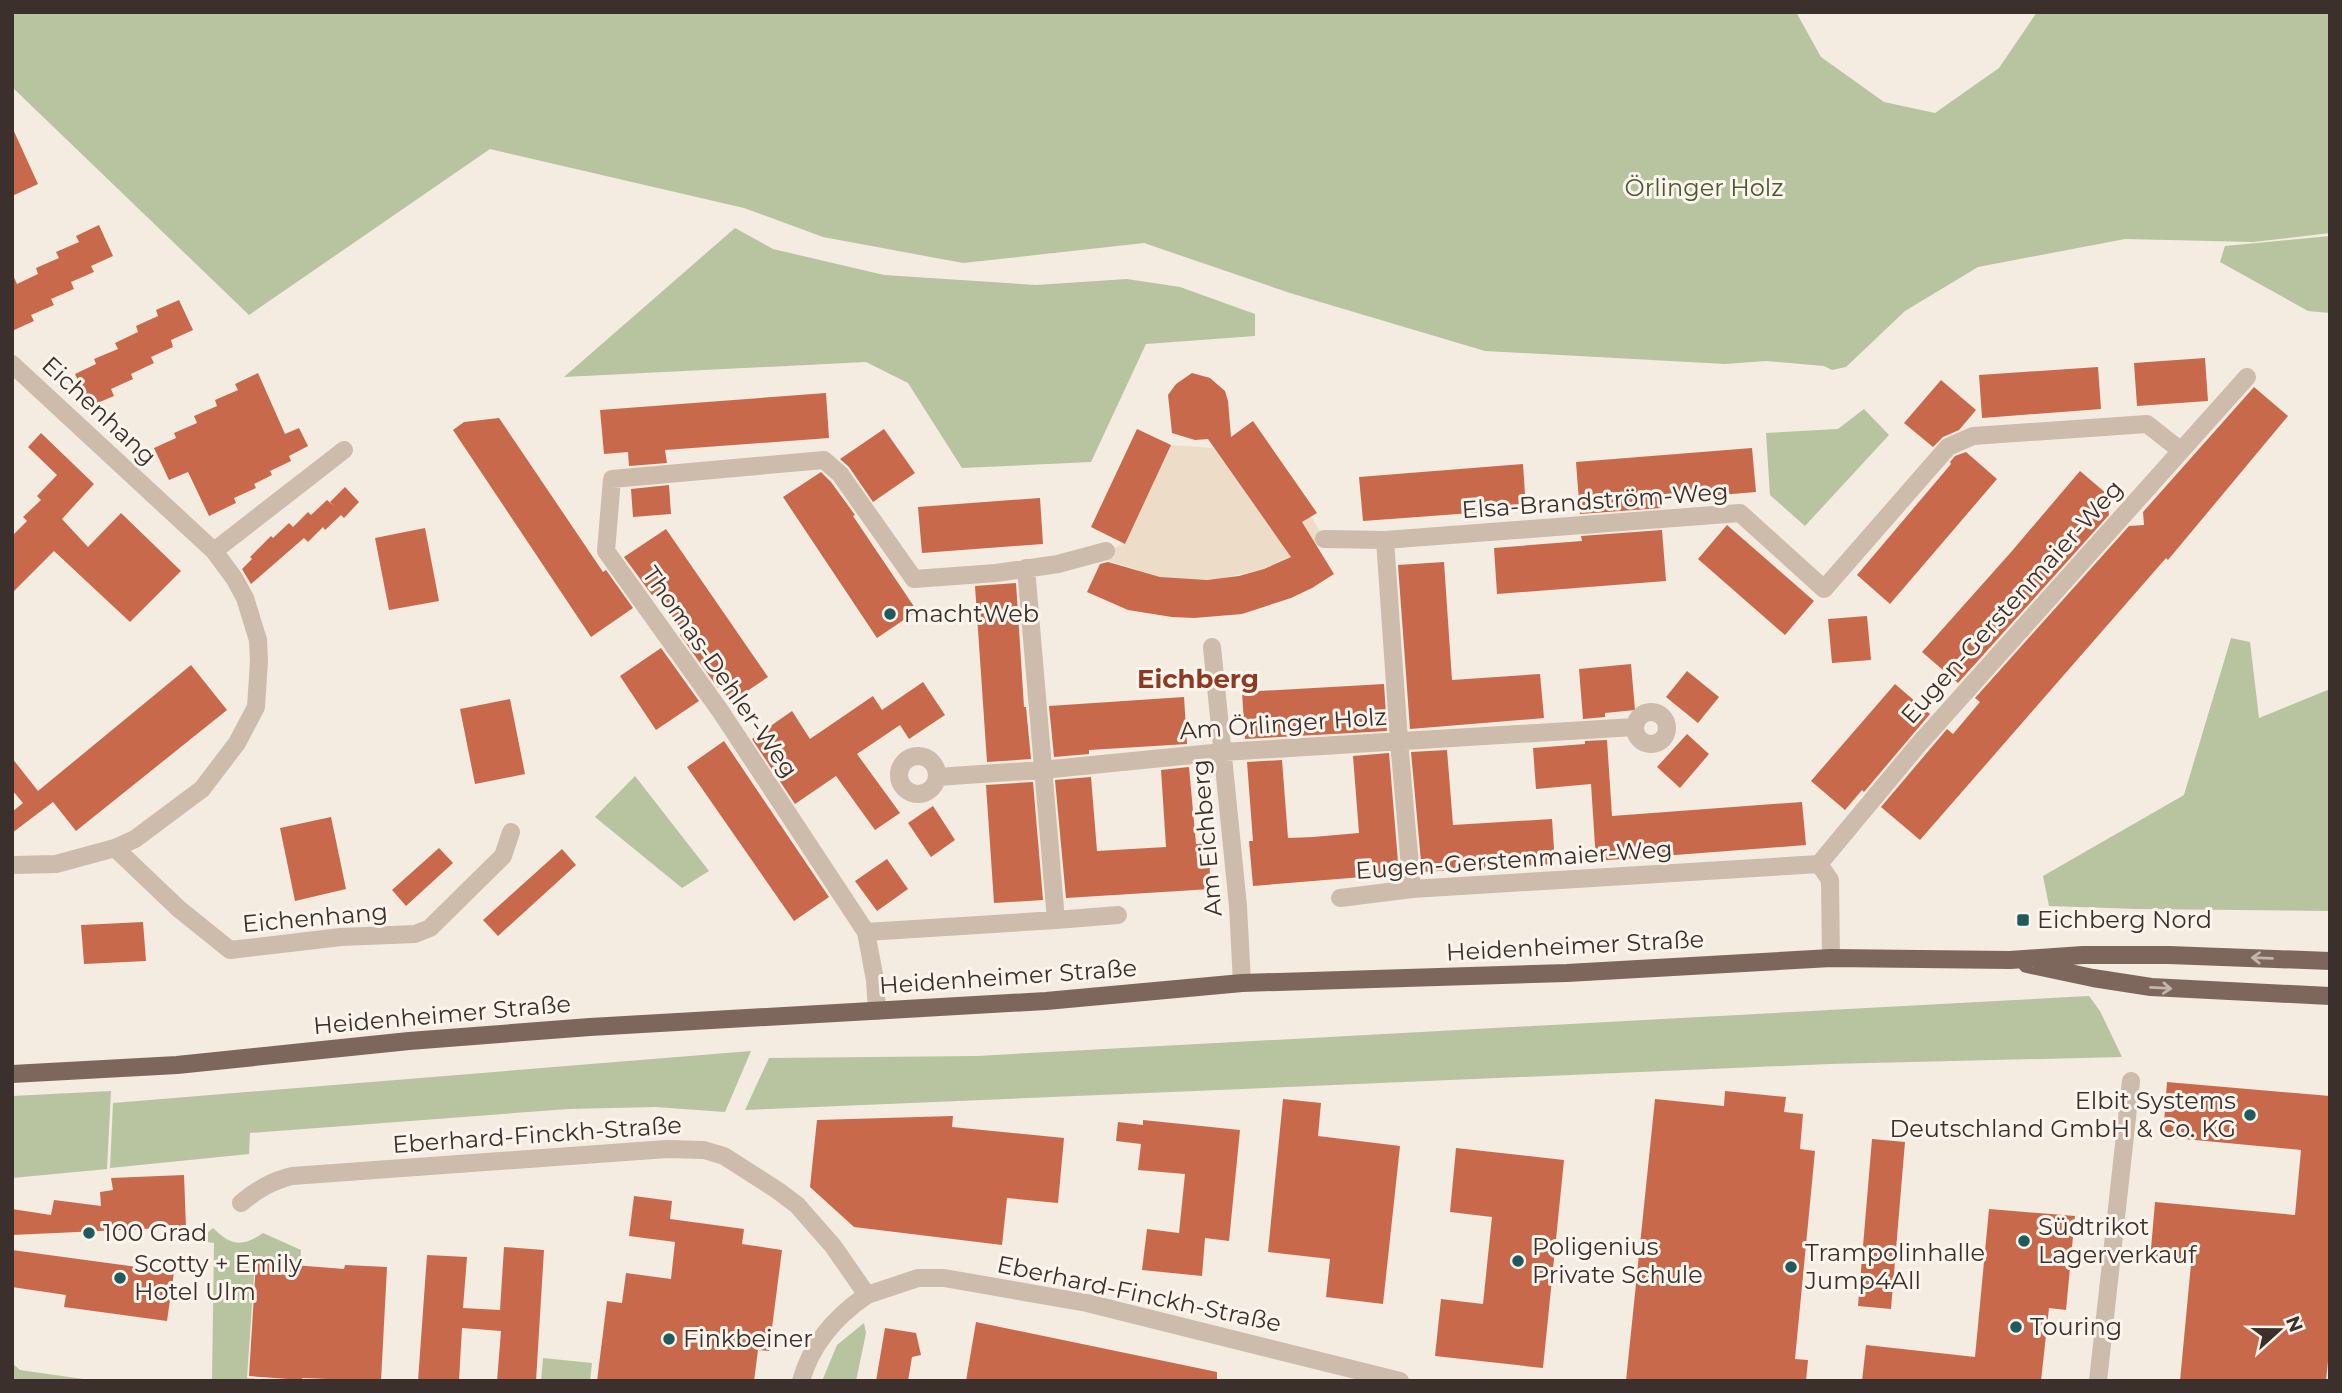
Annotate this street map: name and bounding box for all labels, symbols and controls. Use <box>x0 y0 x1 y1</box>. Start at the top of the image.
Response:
park label: Örlinger Holz <box>1625 173 1783 202</box>
street label: Eichenhang <box>36 350 163 471</box>
street label: Eugen-Gerstenmaier-Weg <box>1895 474 2129 729</box>
street label: Elsa-Brandström-Weg <box>1461 477 1729 524</box>
street label: Thomas-Dehler-Weg <box>636 560 804 783</box>
place label: machtWeb <box>904 599 1039 628</box>
marker: machtWeb <box>882 606 898 622</box>
district label: Eichberg <box>1137 663 1259 695</box>
street label: Am Örlinger Holz <box>1178 702 1388 745</box>
street label: Am Eichberg <box>1185 758 1228 918</box>
street label: Eugen-Gerstenmaier-Weg <box>1354 834 1673 885</box>
street label: Eichenhang <box>241 897 389 938</box>
place label: Eichberg Nord <box>2037 905 2212 934</box>
marker: Eichberg Nord <box>2015 912 2031 928</box>
street label: Heidenheimer Straße <box>1445 924 1705 967</box>
one-way arrow <box>2250 952 2273 965</box>
street label: Heidenheimer Straße <box>878 953 1138 1000</box>
one-way arrow <box>2149 982 2171 995</box>
street label: Heidenheimer Straße <box>312 989 572 1040</box>
place label: Elbit Systems Deutschland GmbH & Co. KG <box>1890 1086 2236 1143</box>
marker: Elbit Systems Deutschland GmbH & Co. KG <box>2242 1107 2258 1123</box>
street label: Eberhard-Finckh-Straße <box>391 1110 683 1159</box>
place label: Südtrikot Lagerverkauf <box>2038 1212 2197 1269</box>
place label: 100 Grad <box>103 1218 207 1247</box>
marker: 100 Grad <box>81 1225 97 1241</box>
place label: Poligenius Private Schule <box>1532 1232 1703 1289</box>
marker: Südtrikot Lagerverkauf <box>2016 1233 2032 1249</box>
place label: Trampolinhalle Jump4All <box>1804 1238 1985 1295</box>
place label: Scotty + Emily Hotel Ulm <box>134 1249 302 1306</box>
street label: Eberhard-Finckh-Straße <box>994 1249 1284 1338</box>
marker: Poligenius Private Schule <box>1510 1253 1526 1269</box>
marker: Trampolinhalle Jump4All <box>1783 1259 1799 1275</box>
marker: Scotty + Emily Hotel Ulm <box>112 1270 128 1286</box>
north arrow <box>2244 1295 2314 1365</box>
place label: Touring <box>2030 1312 2122 1341</box>
text: N <box>2281 1313 2308 1335</box>
marker: Touring <box>2008 1319 2024 1335</box>
place label: Finkbeiner <box>683 1324 813 1353</box>
marker: Finkbeiner <box>661 1331 677 1347</box>

